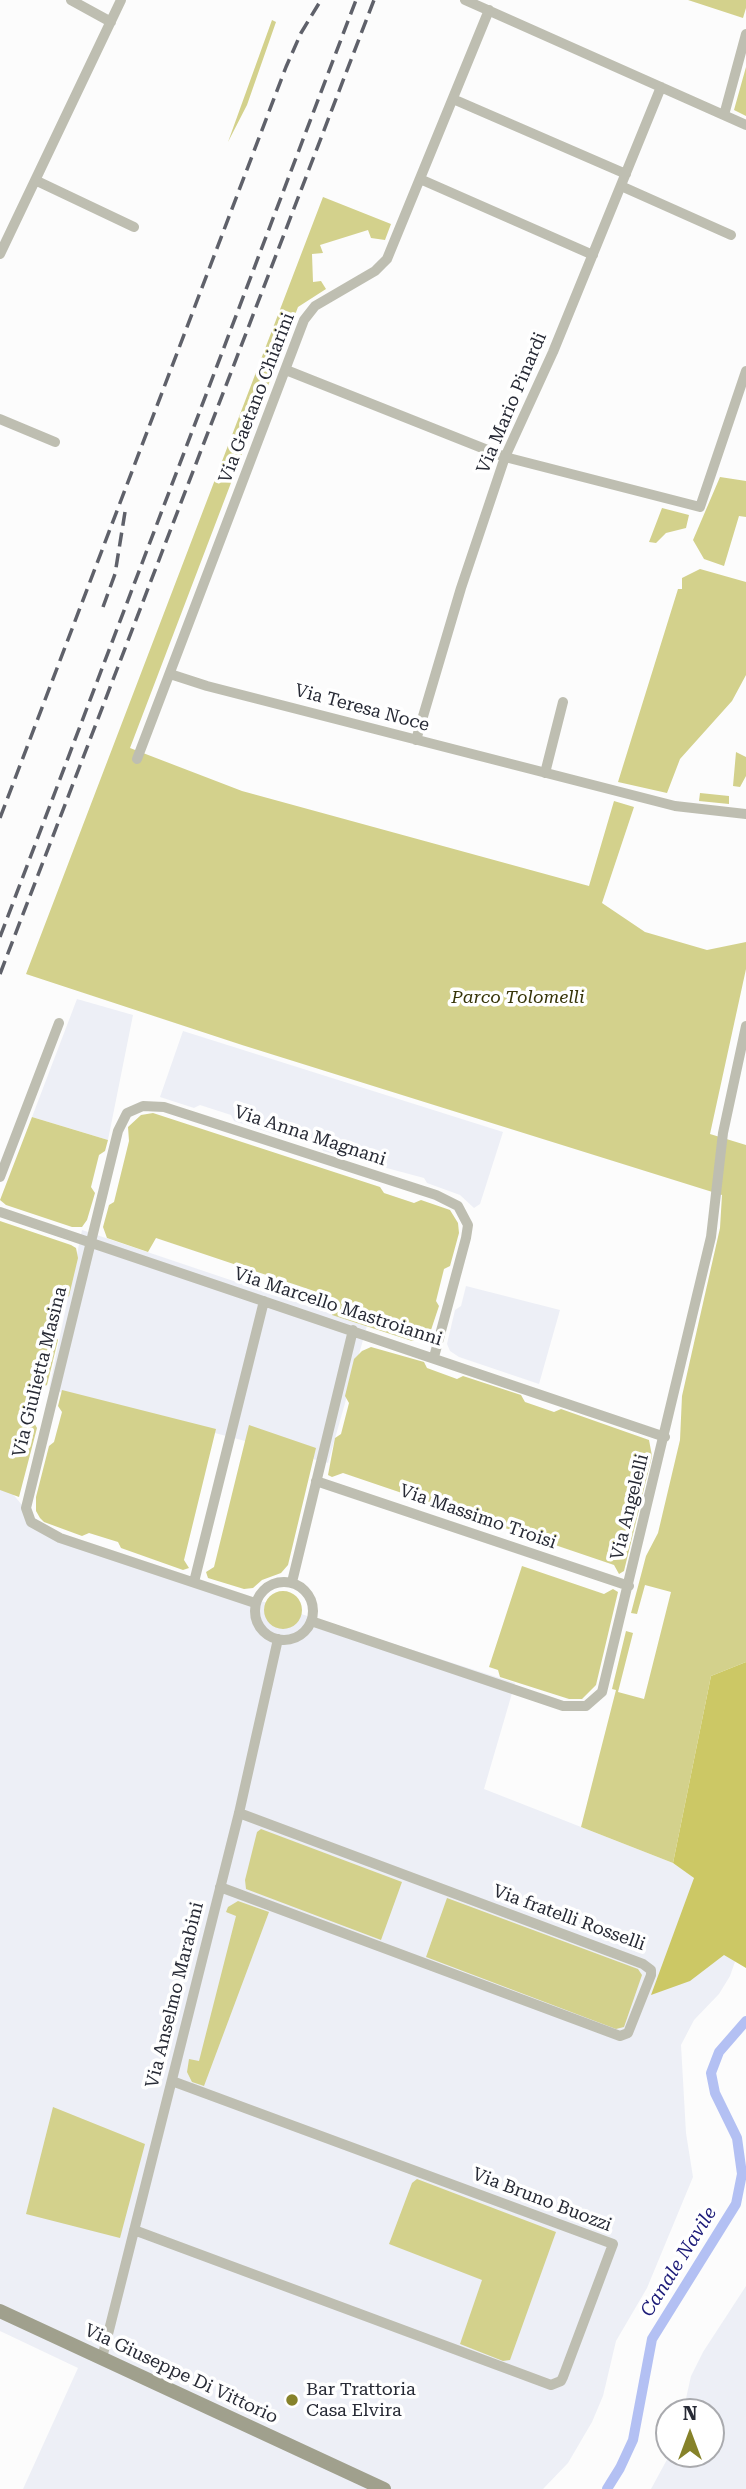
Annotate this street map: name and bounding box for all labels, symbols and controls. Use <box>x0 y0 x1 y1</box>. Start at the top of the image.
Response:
street label: Via Gaetano Chiarini <box>215 310 299 486</box>
street label: Via Mario Pinardi <box>472 329 552 477</box>
street label: Via Teresa Noce <box>292 680 432 736</box>
park label: Parco Tolomelli <box>451 987 585 1009</box>
street label: Via Anna Magnani <box>231 1101 389 1171</box>
street label: Via Marcello Mastroianni <box>231 1263 445 1351</box>
street label: Via Giulietta Masina <box>8 1285 72 1459</box>
street label: Via Angelelli <box>606 1452 654 1562</box>
street label: Via Massimo Troisi <box>397 1480 559 1554</box>
street label: Via fratelli Rosselli <box>490 1880 648 1956</box>
street label: Via Anselmo Marabini <box>141 1900 209 2090</box>
street label: Via Bruno Buozzi <box>469 2164 615 2236</box>
water label: Canale Navile <box>636 2203 722 2321</box>
street label: Via Giuseppe Di Vittorio <box>81 2320 281 2428</box>
place label: Bar Trattoria Casa Elvira <box>306 2379 416 2422</box>
marker: Bar Trattoria Casa Elvira <box>284 2392 300 2408</box>
north arrow <box>655 2398 725 2468</box>
text: N <box>683 2402 697 2425</box>

